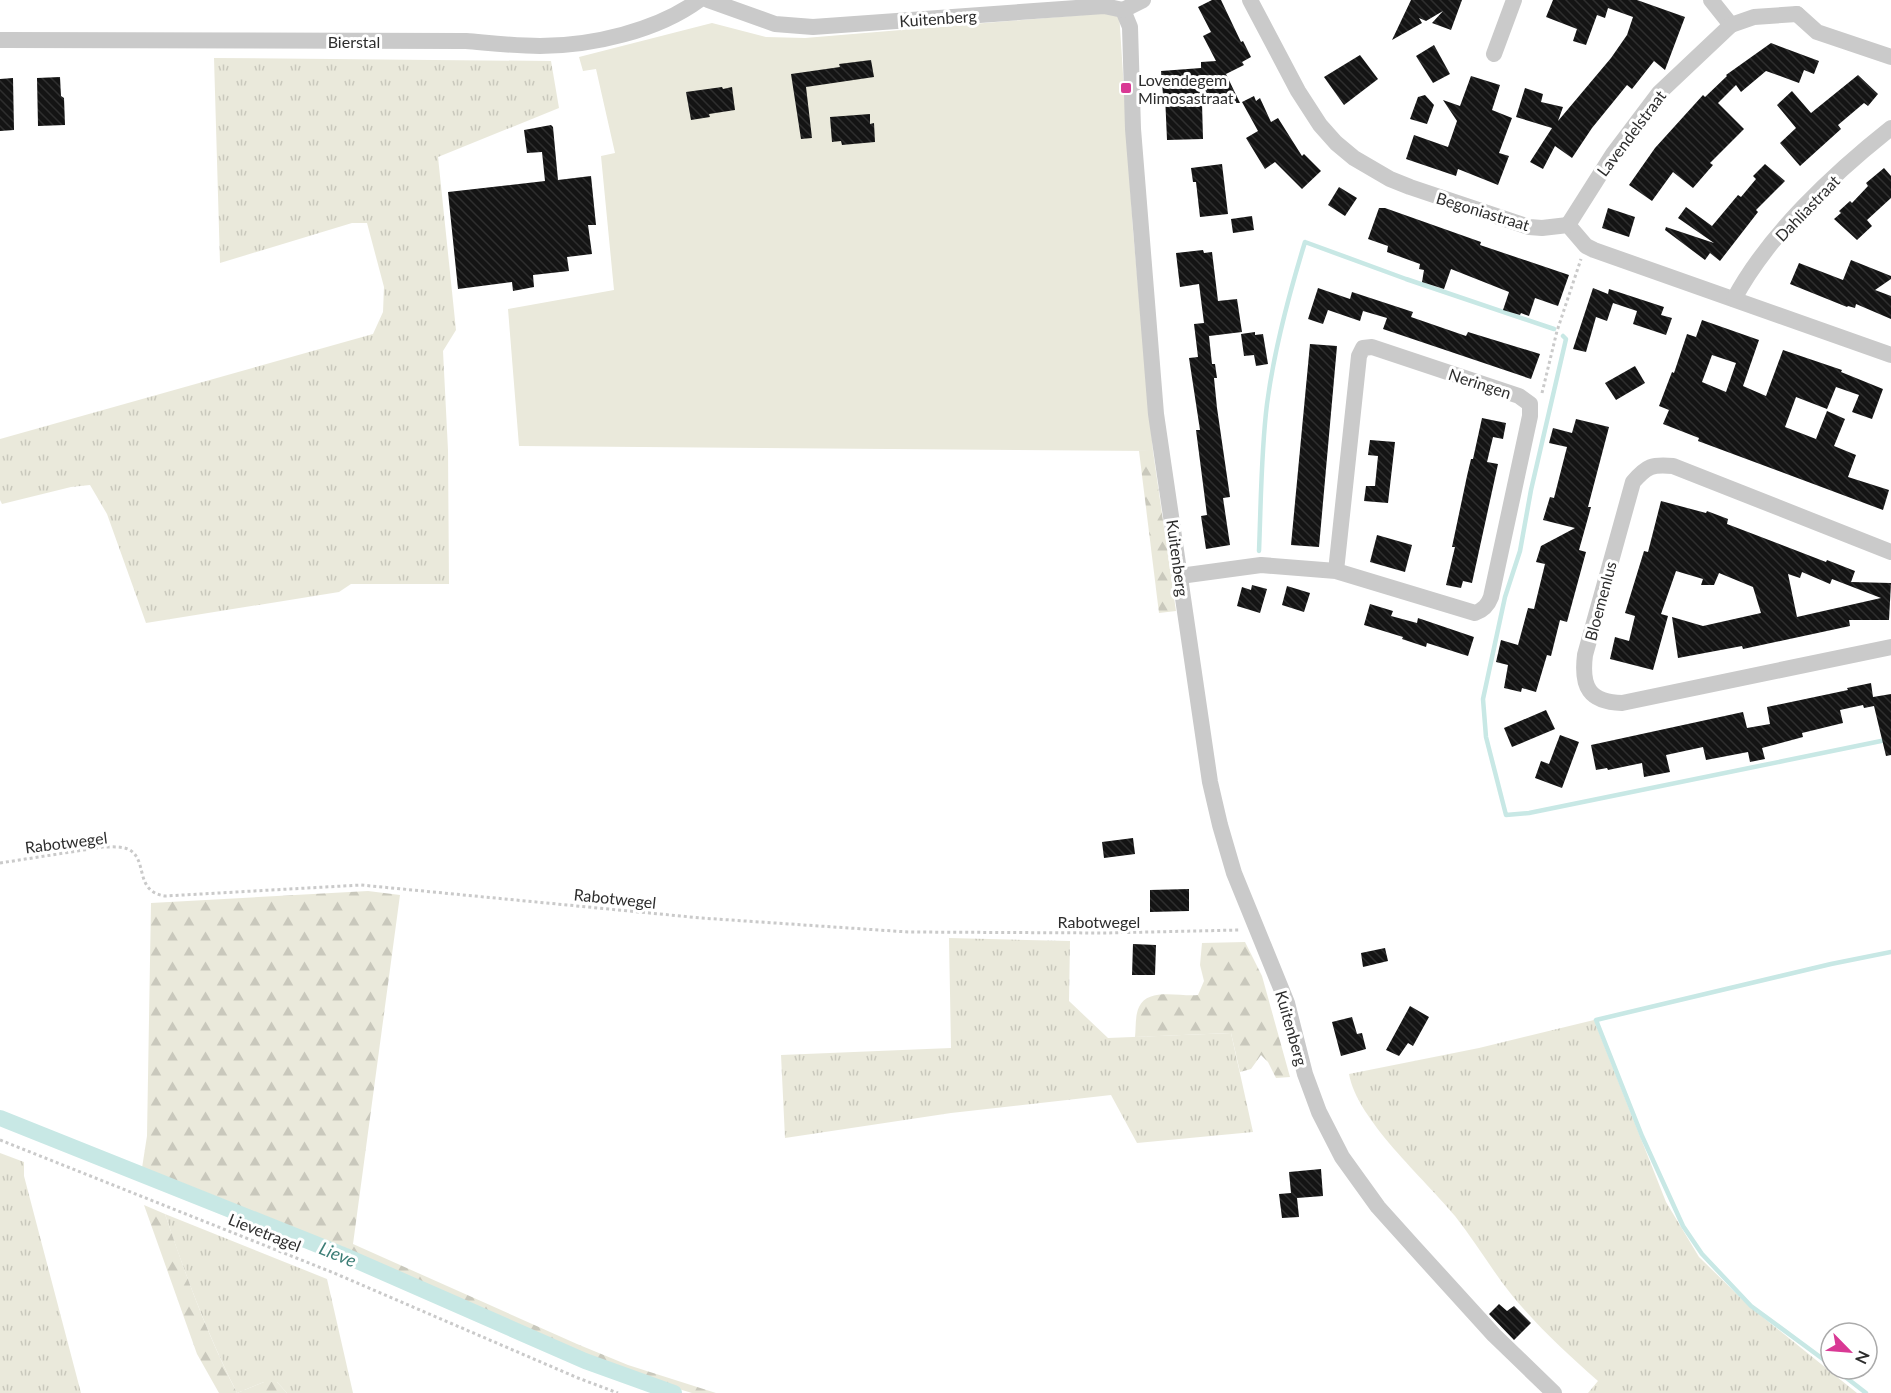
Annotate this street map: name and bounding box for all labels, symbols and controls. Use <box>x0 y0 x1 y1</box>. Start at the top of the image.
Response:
street label: Kuitenberg <box>899 6 977 30</box>
street label: Bierstal <box>328 32 380 51</box>
place label: Lovendegem Mimosastraat <box>1138 70 1234 107</box>
marker: Lovendegem Mimosastraat <box>1119 81 1133 95</box>
street label: Lavendelstraat <box>1593 86 1670 180</box>
street label: Dahliastraat <box>1771 171 1843 245</box>
street label: Begoniastraat <box>1434 188 1532 234</box>
street label: Neringen <box>1446 364 1514 402</box>
street label: Kuitenberg <box>1163 518 1193 598</box>
street label: Bloemenlus <box>1580 559 1620 643</box>
street label: Rabotwegel <box>24 828 108 856</box>
street label: Rabotwegel <box>573 884 657 912</box>
street label: Rabotwegel <box>1058 912 1140 931</box>
street label: Kuitenberg <box>1272 988 1312 1068</box>
street label: Lievetragel <box>226 1209 304 1255</box>
water label: Lieve <box>316 1237 360 1271</box>
north arrow <box>1819 1321 1879 1381</box>
text: N <box>1852 1348 1874 1367</box>

